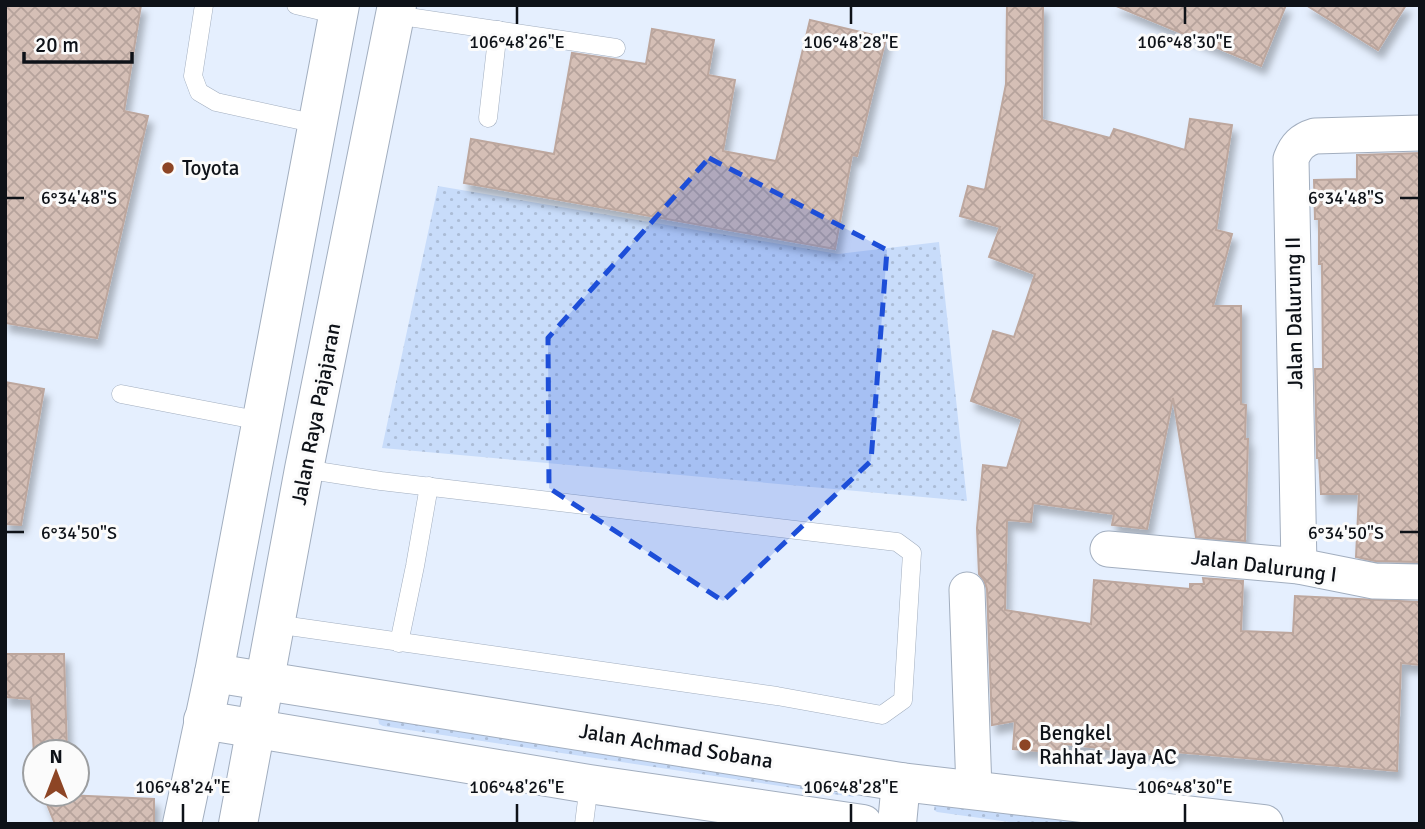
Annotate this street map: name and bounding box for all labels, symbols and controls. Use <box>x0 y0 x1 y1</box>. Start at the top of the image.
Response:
scale bar <box>24 21 133 65</box>
text: 106°48'26"E <box>469 31 565 53</box>
text: 106°48'28"E <box>803 31 899 53</box>
text: 106°48'30"E <box>1137 31 1233 53</box>
text: 20 m <box>35 32 79 58</box>
place label: Toyota <box>182 155 239 181</box>
marker: Toyota <box>160 160 176 176</box>
text: 6°34'48"S <box>41 187 117 209</box>
text: 6°34'48"S <box>1308 187 1384 209</box>
street label: Jalan Dalurung II <box>1280 236 1308 390</box>
street label: Jalan Raya Pajajaran <box>286 321 346 507</box>
text: 6°34'50"S <box>41 522 117 544</box>
text: 6°34'50"S <box>1308 522 1384 544</box>
street label: Jalan Dalurung I <box>1190 544 1338 588</box>
street label: Jalan Achmad Sobana <box>577 718 775 774</box>
place label: Bengkel Rahhat Jaya AC <box>1039 720 1177 770</box>
marker: Bengkel Rahhat Jaya AC <box>1017 737 1033 753</box>
north arrow <box>21 738 91 808</box>
text: N <box>49 745 63 769</box>
text: 106°48'24"E <box>135 776 231 798</box>
text: 106°48'26"E <box>469 776 565 798</box>
text: 106°48'28"E <box>803 776 899 798</box>
text: 106°48'30"E <box>1137 776 1233 798</box>

